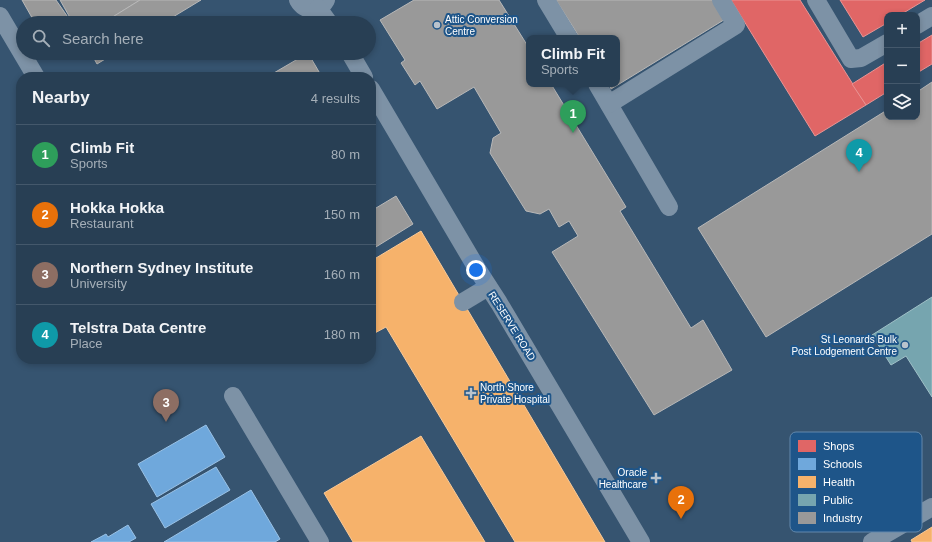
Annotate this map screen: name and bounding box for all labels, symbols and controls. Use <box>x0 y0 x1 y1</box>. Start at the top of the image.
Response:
map controls <box>884 12 920 120</box>
button: + <box>884 12 920 48</box>
place label: Attic Conversion Centre <box>445 14 518 37</box>
search box <box>16 16 376 60</box>
marker: Attic Conversion Centre <box>432 20 442 30</box>
icon: search <box>30 27 52 49</box>
text: Search here <box>62 30 144 47</box>
popup <box>526 35 620 87</box>
text: Climb Fit <box>541 45 605 62</box>
button: − <box>884 48 920 84</box>
text: Sports <box>541 62 578 77</box>
button: layers <box>884 84 920 120</box>
text: Nearby <box>32 88 90 107</box>
text: 4 results <box>311 91 360 106</box>
pin: 1 <box>560 100 586 133</box>
text: Climb Fit <box>70 139 134 156</box>
pin: 4 <box>846 139 872 172</box>
text: 1 <box>41 147 49 162</box>
text: 80 m <box>331 147 360 162</box>
text: Sports <box>70 156 108 171</box>
text: Hokka Hokka <box>70 199 164 216</box>
text: 2 <box>41 207 49 222</box>
text: 150 m <box>324 207 360 222</box>
text: Restaurant <box>70 216 134 231</box>
text: Northern Sydney Institute <box>70 259 253 276</box>
your location <box>466 260 486 280</box>
text: 3 <box>41 267 49 282</box>
text: 160 m <box>324 267 360 282</box>
text: University <box>70 276 127 291</box>
street label: RESERVE ROAD <box>486 289 538 363</box>
text: Telstra Data Centre <box>70 319 206 336</box>
text: 4 <box>41 327 49 342</box>
text: 180 m <box>324 327 360 342</box>
place label: St Leonards Bulk Post Lodgement Centre <box>791 334 898 357</box>
text: Place <box>70 336 103 351</box>
marker: St Leonards Bulk Post Lodgement Centre <box>900 340 910 350</box>
place label: North Shore Private Hospital <box>480 382 550 405</box>
marker: North Shore Private Hospital <box>465 387 477 399</box>
pin: 3 <box>153 389 179 422</box>
legend <box>790 432 922 532</box>
text: Shops <box>823 440 855 452</box>
text: Schools <box>823 458 863 470</box>
place label: Oracle Healthcare <box>599 467 647 490</box>
marker: Oracle Healthcare <box>650 472 662 484</box>
text: Health <box>823 476 855 488</box>
pin: 2 <box>668 486 694 519</box>
text: Public <box>823 494 853 506</box>
text: Industry <box>823 512 863 524</box>

